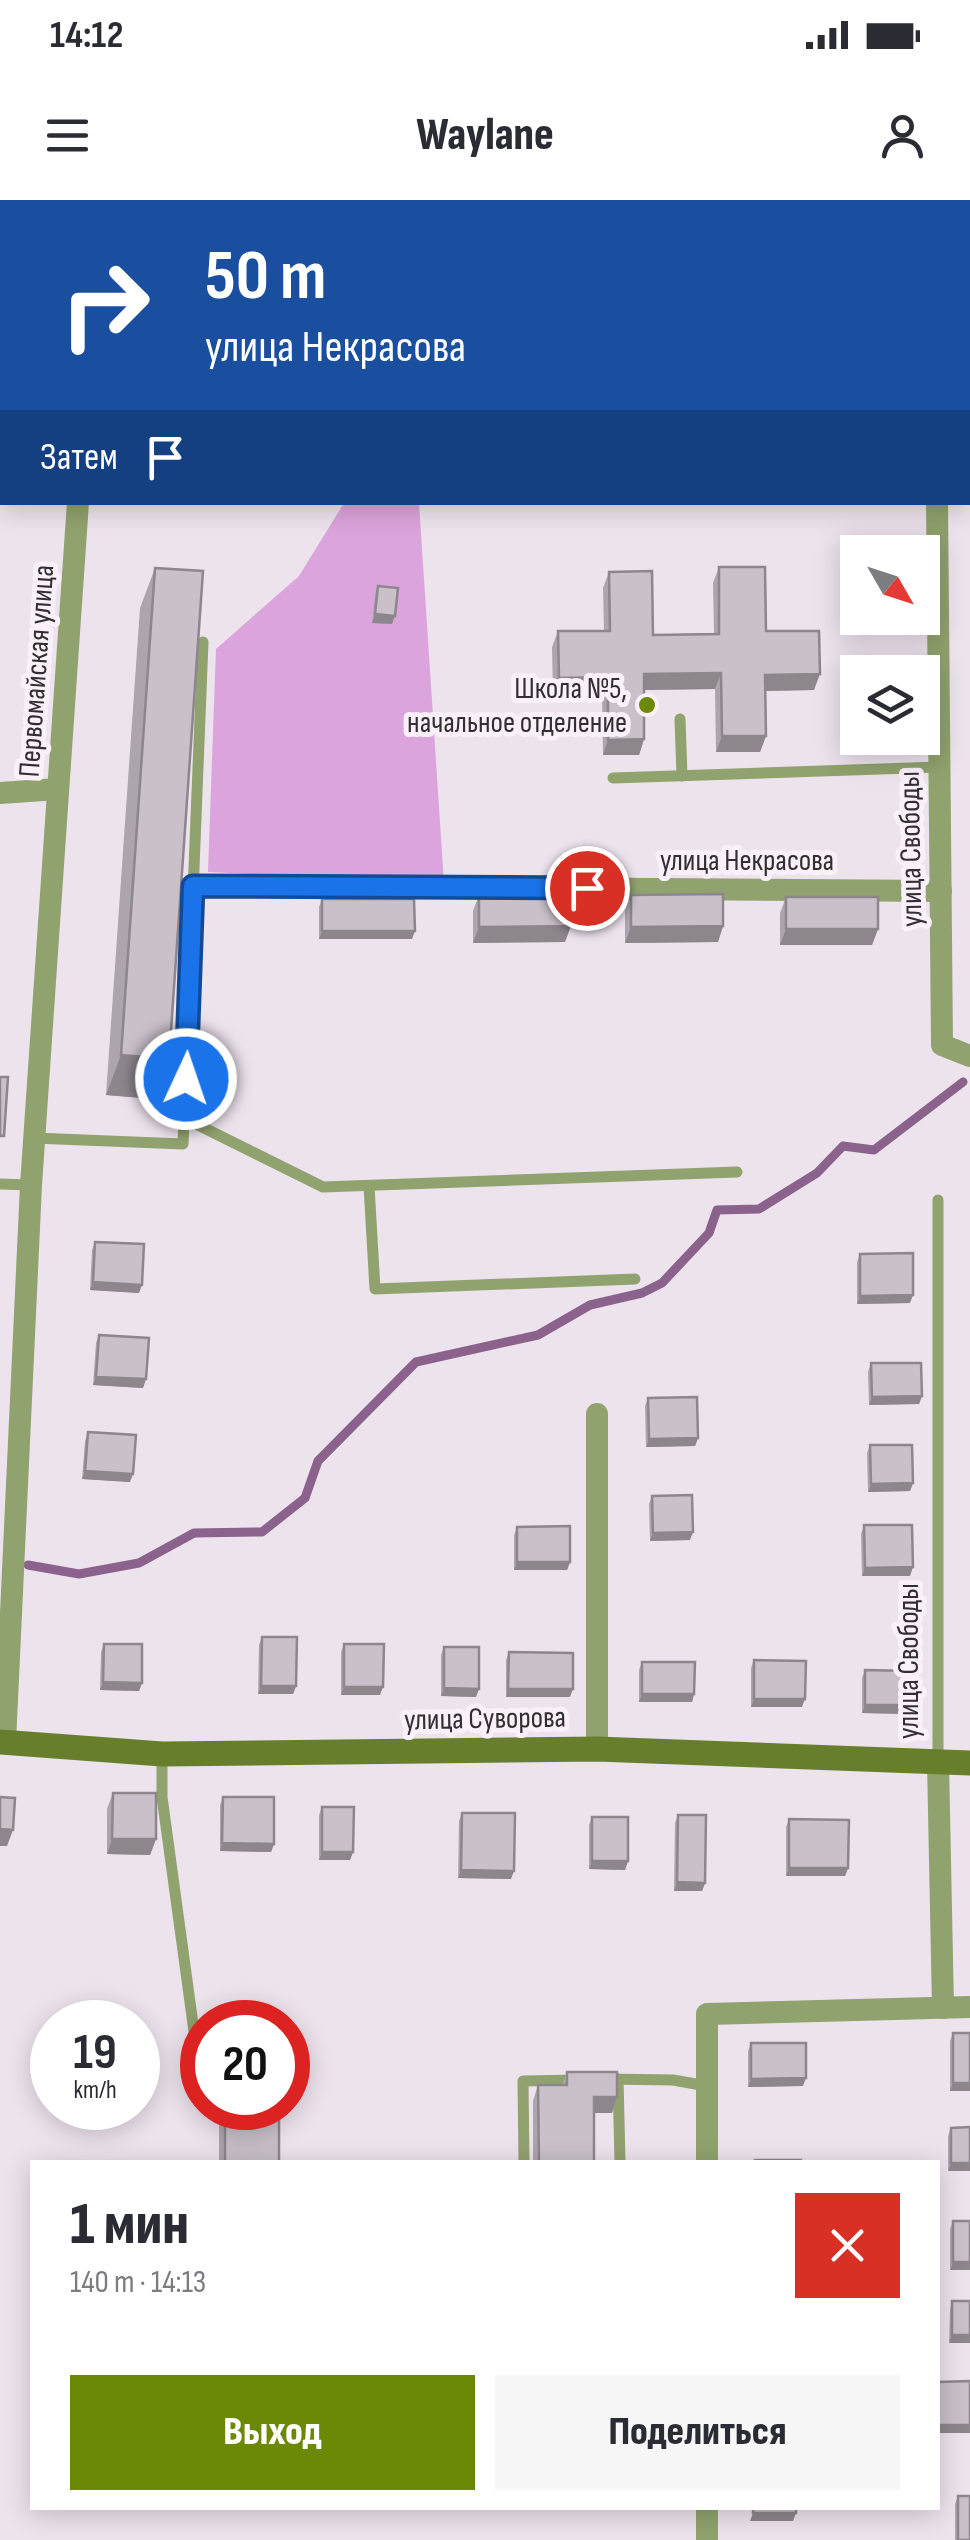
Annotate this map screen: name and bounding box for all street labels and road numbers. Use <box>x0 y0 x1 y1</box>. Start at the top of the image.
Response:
street label: Первомайская улица <box>12 564 62 778</box>
street label: улица Свободы <box>892 771 930 927</box>
street label: улица Некрасова <box>660 843 834 879</box>
street label: улица Свободы <box>891 1583 927 1739</box>
street label: улица Суворова <box>404 1700 566 1738</box>

